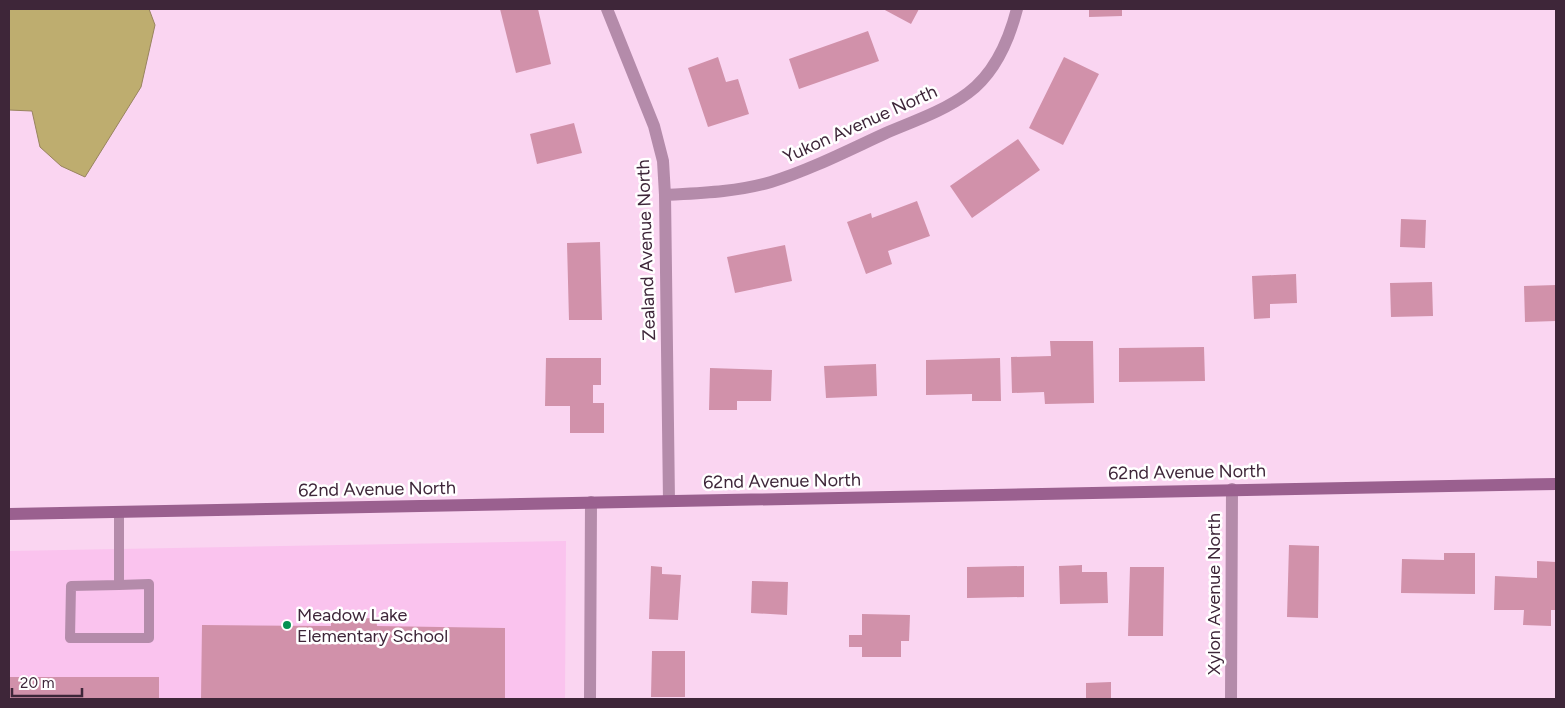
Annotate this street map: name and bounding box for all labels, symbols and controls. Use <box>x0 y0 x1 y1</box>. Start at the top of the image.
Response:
street label: Yukon Avenue North <box>779 80 941 168</box>
street label: Zealand Avenue North <box>632 159 660 341</box>
street label: 62nd Avenue North <box>1108 460 1266 484</box>
street label: 62nd Avenue North <box>703 469 861 493</box>
street label: 62nd Avenue North <box>298 477 456 501</box>
street label: Xylon Avenue North <box>1203 513 1225 675</box>
place label: Meadow Lake Elementary School <box>297 604 448 647</box>
marker: Meadow Lake Elementary School <box>281 619 293 631</box>
scale bar <box>12 666 82 698</box>
text: 20 m <box>20 674 54 692</box>

